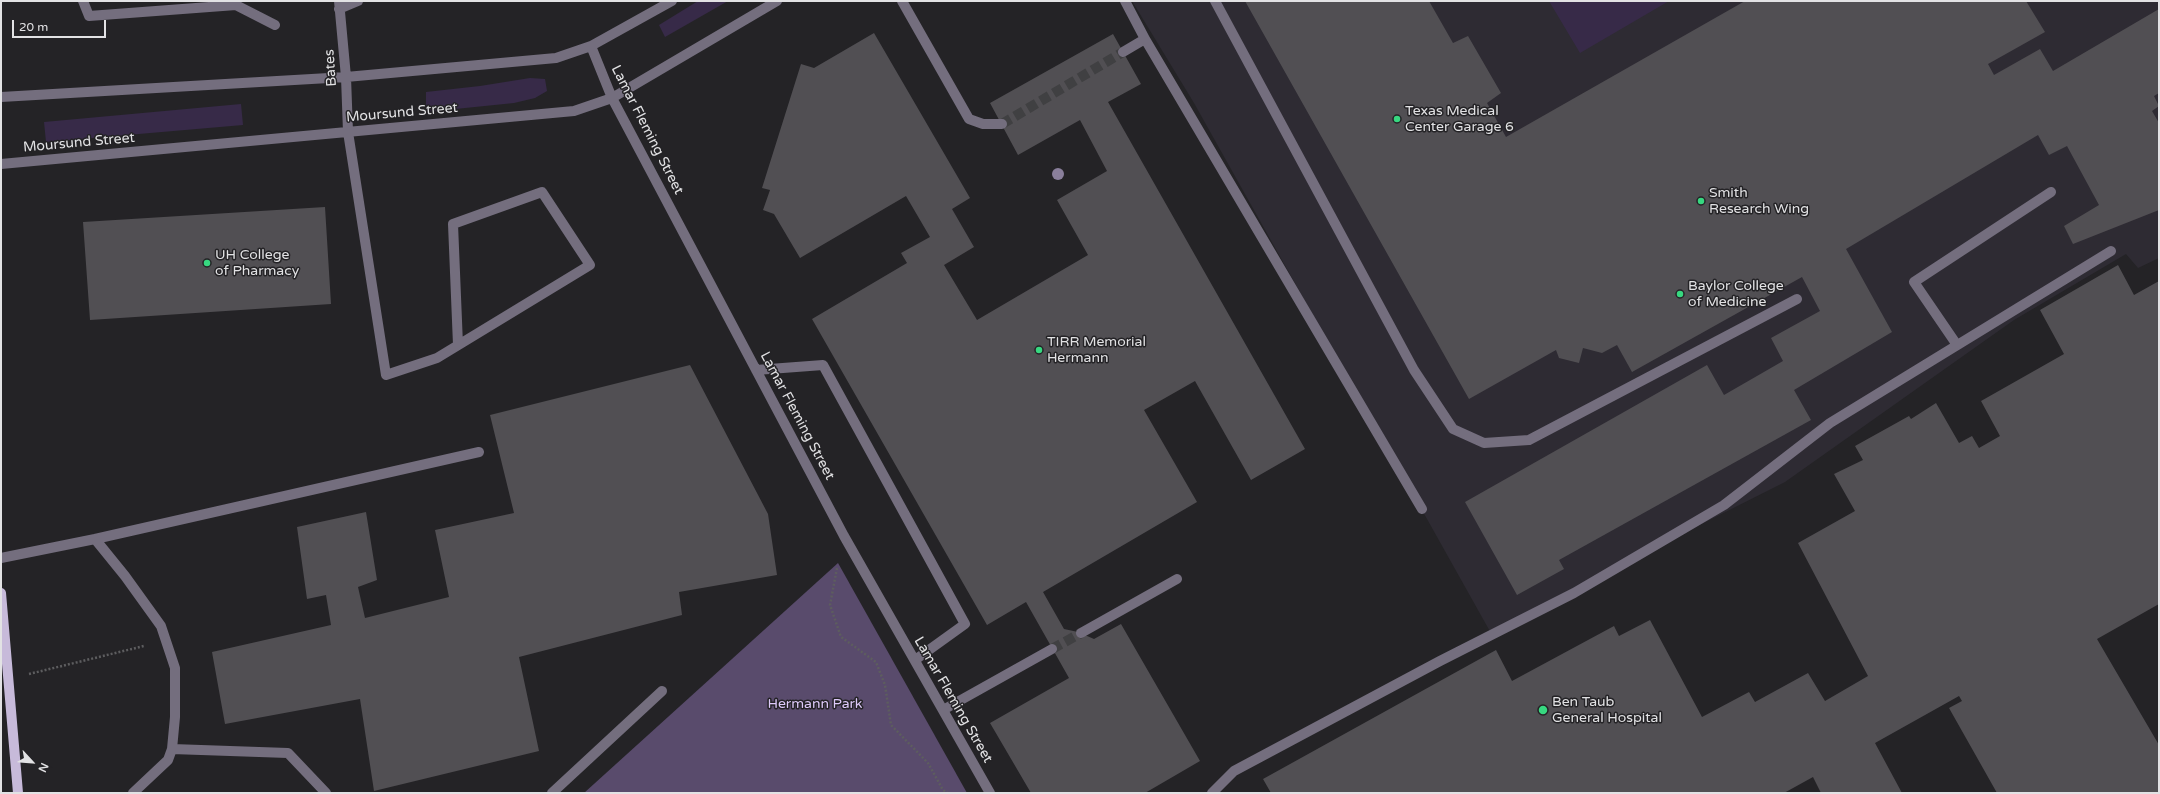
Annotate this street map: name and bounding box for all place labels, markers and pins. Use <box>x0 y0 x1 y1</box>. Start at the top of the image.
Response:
place label: Texas Medical Center Garage 6 <box>1405 103 1514 136</box>
marker: Texas Medical Center Garage 6 <box>1392 114 1402 124</box>
place label: Smith Research Wing <box>1709 185 1809 218</box>
marker: Smith Research Wing <box>1696 196 1706 206</box>
place label: UH College of Pharmacy <box>215 247 299 280</box>
marker: UH College of Pharmacy <box>202 258 212 268</box>
place label: Baylor College of Medicine <box>1688 278 1784 310</box>
marker: Baylor College of Medicine <box>1675 289 1685 299</box>
place label: TIRR Memorial Hermann <box>1047 334 1146 366</box>
marker: TIRR Memorial Hermann <box>1034 345 1044 355</box>
place label: Ben Taub General Hospital <box>1552 694 1662 726</box>
marker: Ben Taub General Hospital <box>1537 704 1549 716</box>

